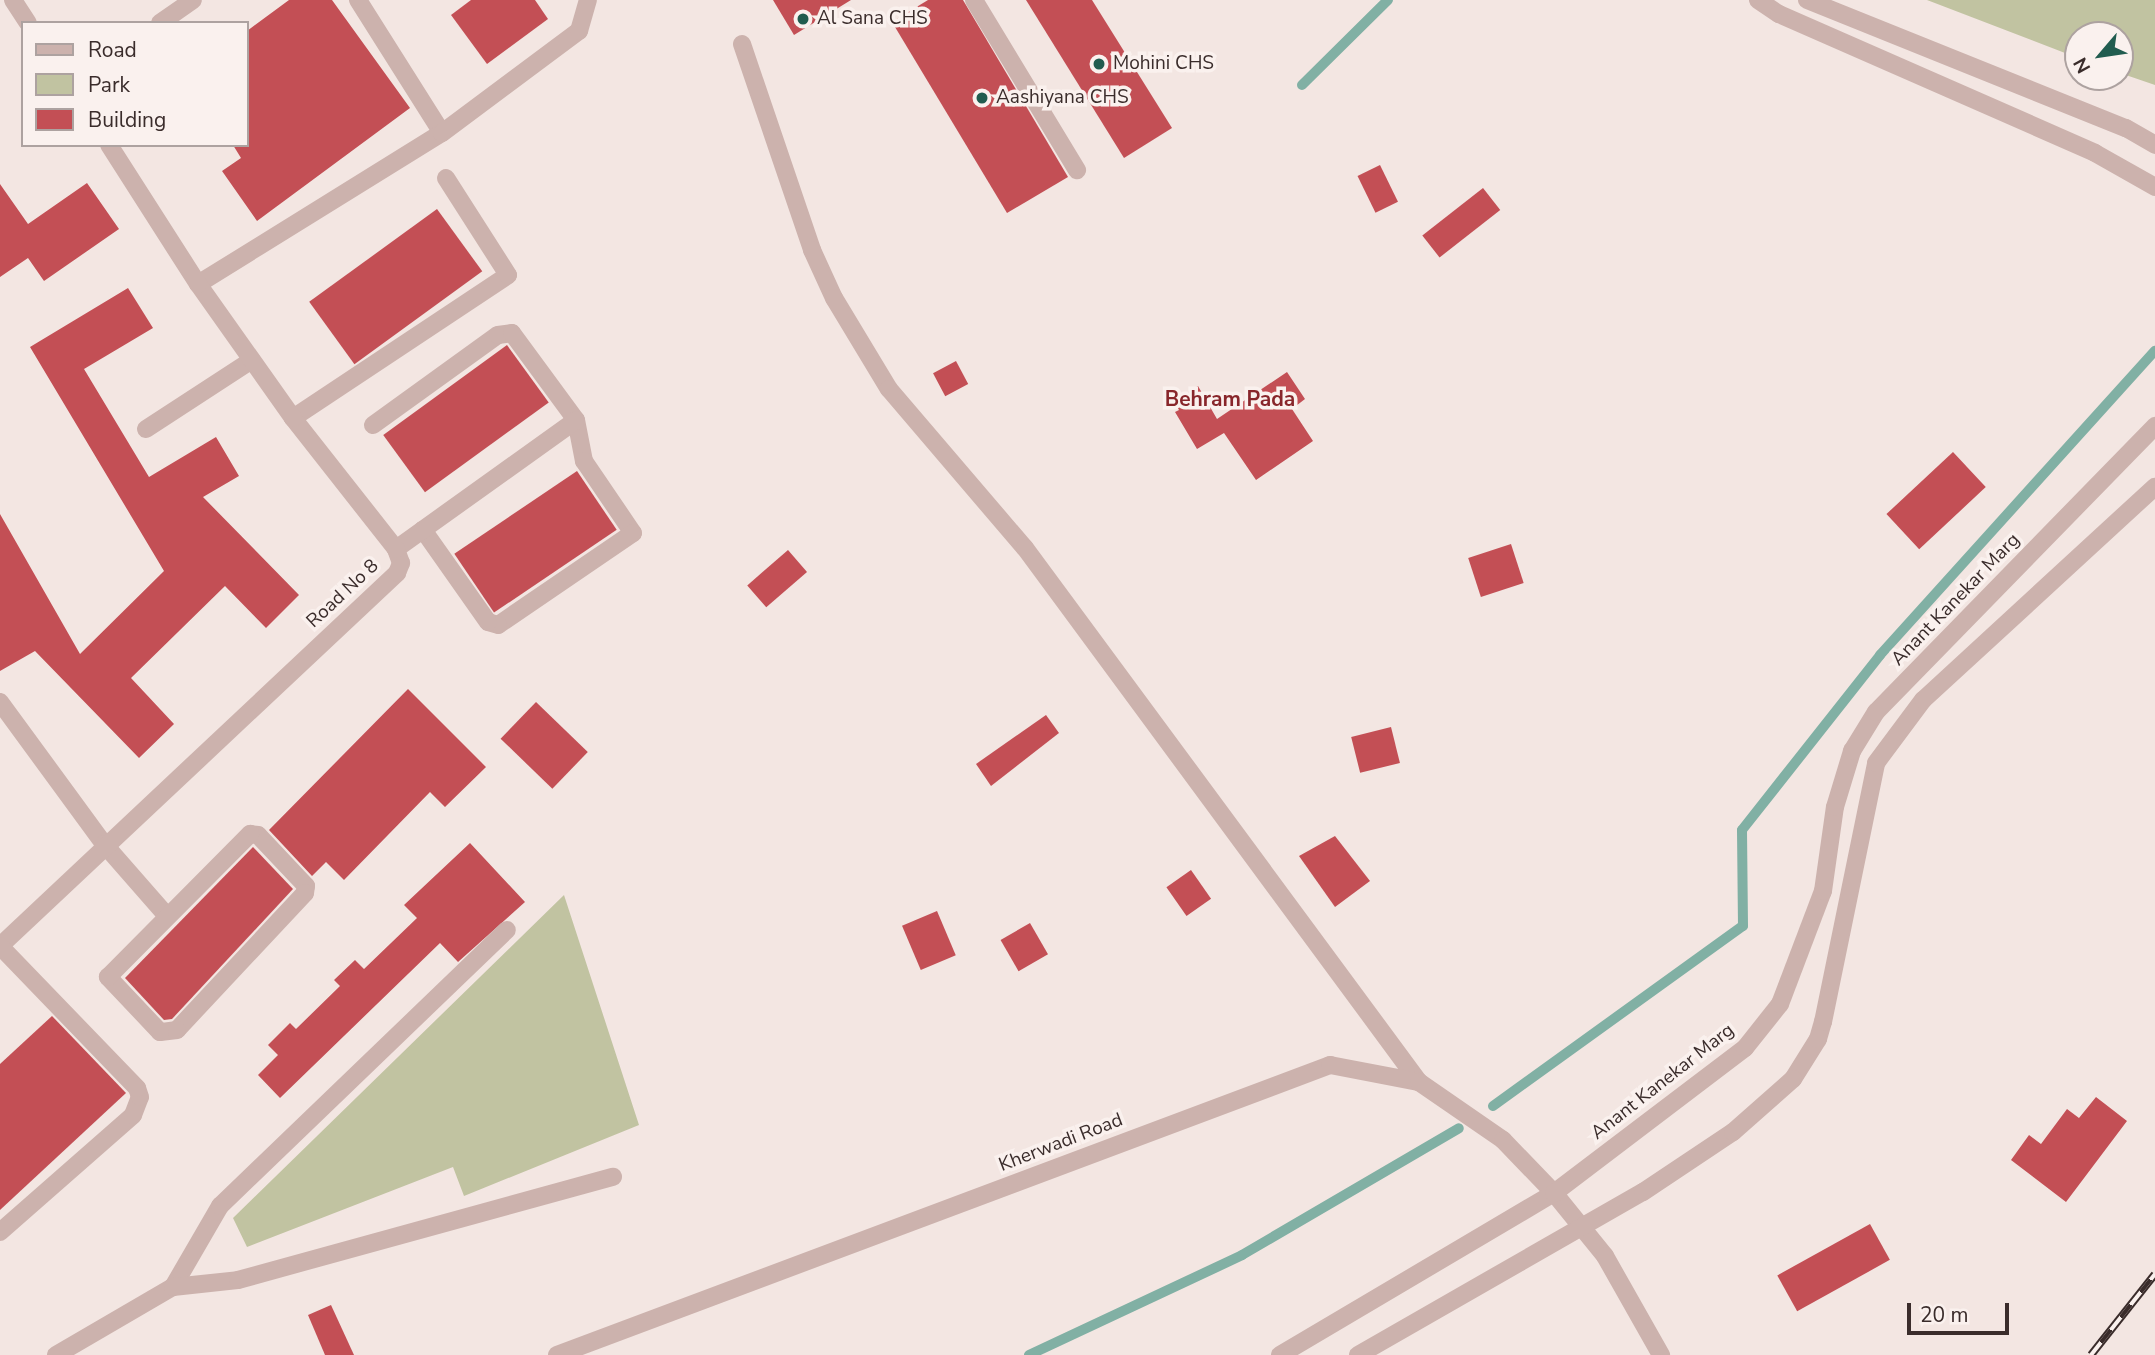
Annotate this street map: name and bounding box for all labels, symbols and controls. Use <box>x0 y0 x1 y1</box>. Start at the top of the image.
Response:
place label: Al Sana CHS <box>817 8 928 30</box>
marker: Al Sana CHS <box>795 11 811 27</box>
legend <box>21 21 248 147</box>
north arrow <box>2064 21 2134 91</box>
text: Road <box>88 36 137 64</box>
place label: Mohini CHS <box>1113 53 1214 75</box>
text: N <box>2068 53 2097 78</box>
marker: Mohini CHS <box>1091 56 1107 72</box>
text: Park <box>88 71 130 99</box>
place label: Aashiyana CHS <box>996 87 1129 109</box>
marker: Aashiyana CHS <box>974 90 990 106</box>
text: Building <box>88 106 166 134</box>
district label: Behram Pada <box>1165 386 1295 412</box>
street label: Anant Kanekar Marg <box>1887 529 2025 671</box>
street label: Road No 8 <box>302 555 384 633</box>
street label: Anant Kanekar Marg <box>1587 1019 1739 1145</box>
street label: Kherwadi Road <box>996 1109 1126 1177</box>
scale bar <box>1910 1288 2011 1332</box>
text: 20 m <box>1920 1301 1969 1329</box>

